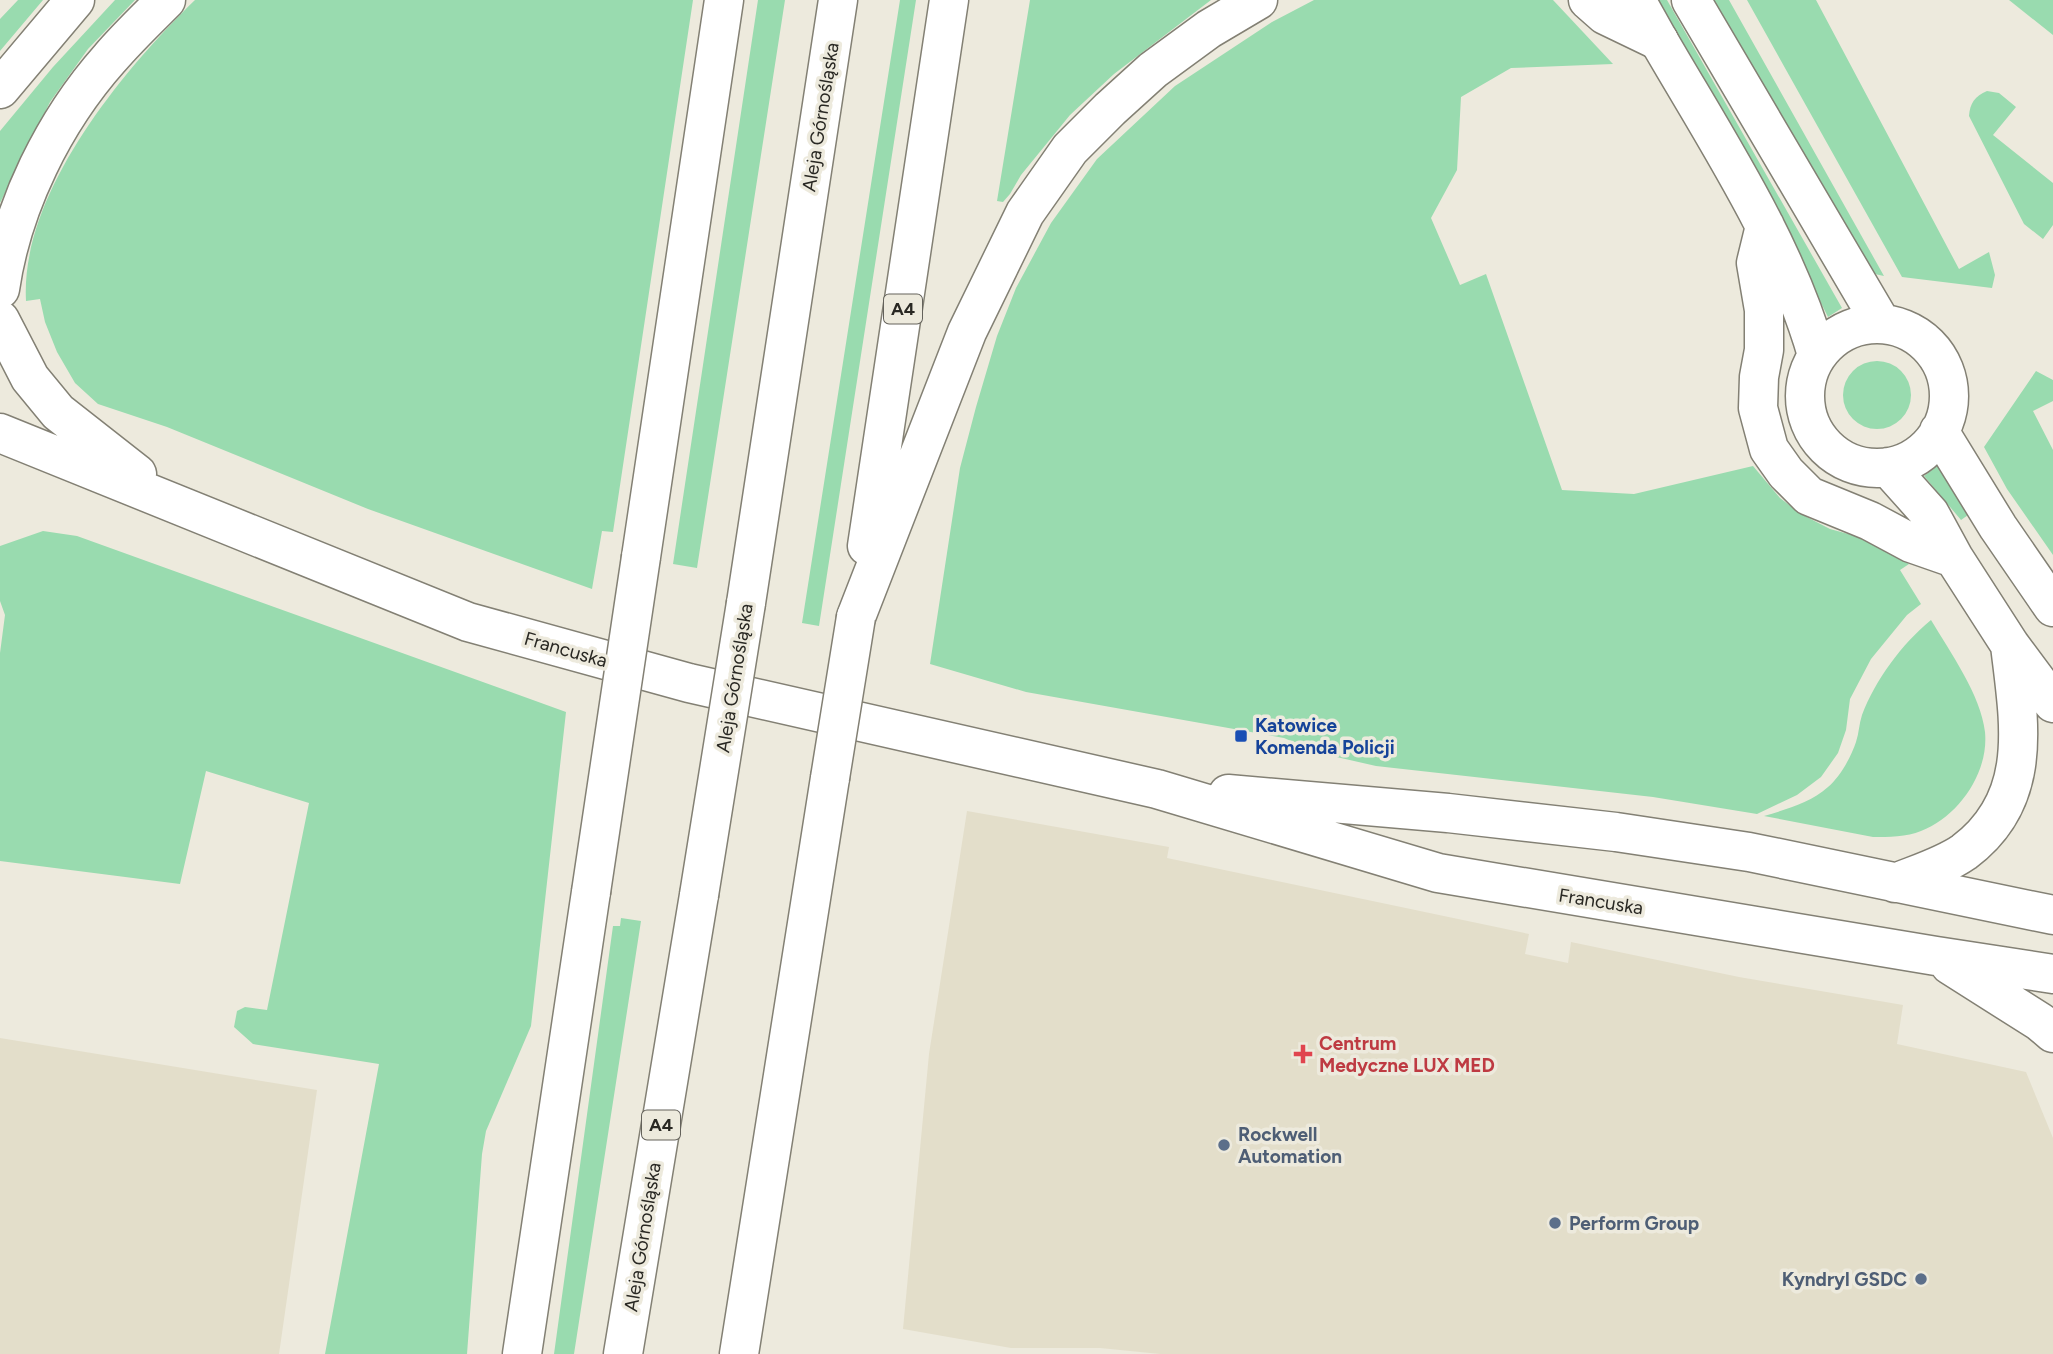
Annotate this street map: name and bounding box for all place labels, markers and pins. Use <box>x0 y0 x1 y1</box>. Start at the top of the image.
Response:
place label: Katowice Komenda Policji <box>1255 714 1395 759</box>
marker: Katowice Komenda Policji <box>1233 728 1249 744</box>
place label: Centrum Medyczne LUX MED <box>1319 1032 1495 1077</box>
marker: Centrum Medyczne LUX MED <box>1293 1044 1313 1064</box>
place label: Rockwell Automation <box>1238 1123 1342 1168</box>
marker: Rockwell Automation <box>1216 1137 1232 1153</box>
place label: Perform Group <box>1569 1212 1699 1235</box>
marker: Perform Group <box>1547 1215 1563 1231</box>
place label: Kyndryl GSDC <box>1782 1268 1907 1291</box>
marker: Kyndryl GSDC <box>1913 1271 1929 1287</box>

